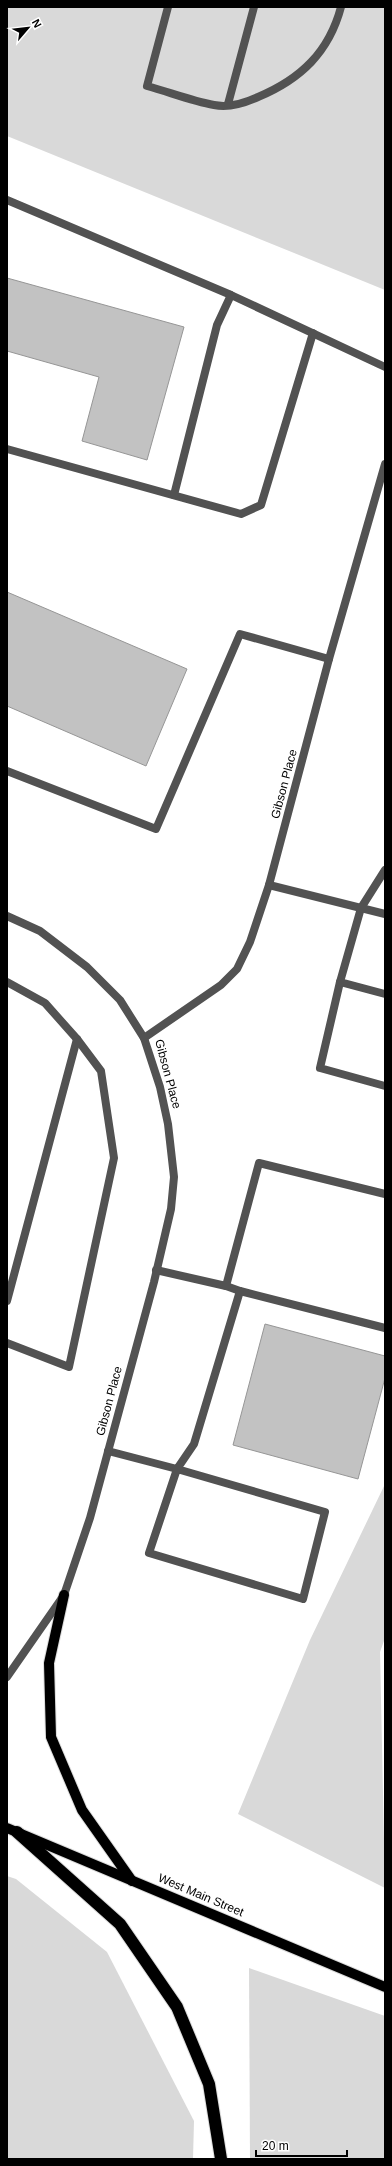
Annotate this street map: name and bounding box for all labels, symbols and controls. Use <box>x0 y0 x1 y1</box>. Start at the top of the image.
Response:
north arrow <box>8 8 48 48</box>
text: N <box>30 17 44 30</box>
street label: Gibson Place <box>268 747 300 820</box>
street label: Gibson Place <box>152 1038 184 1111</box>
street label: Gibson Place <box>93 1364 125 1437</box>
street label: West Main Street <box>156 1871 247 1920</box>
scale bar <box>256 2132 347 2158</box>
text: 20 m <box>262 2139 289 2153</box>

